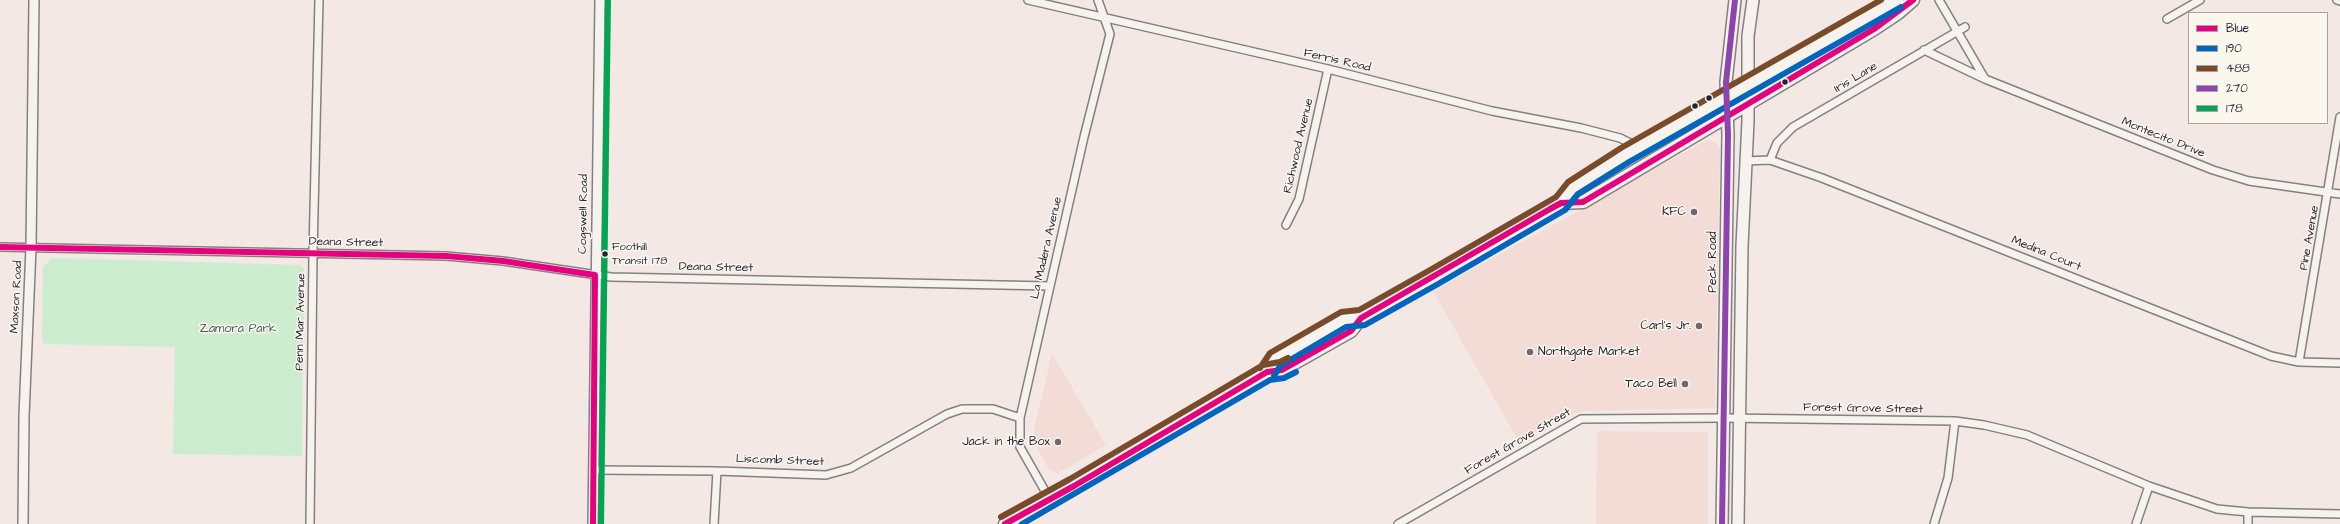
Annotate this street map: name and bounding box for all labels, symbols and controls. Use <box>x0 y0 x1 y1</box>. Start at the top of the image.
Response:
legend <box>2188 12 2328 124</box>
text: Blue <box>2226 20 2249 37</box>
text: 190 <box>2226 40 2242 57</box>
street label: Ferris Road <box>1302 46 1372 76</box>
street label: Iris Lane <box>1832 59 1880 97</box>
text: 488 <box>2226 60 2250 77</box>
unlabelled marker <box>1780 77 1790 87</box>
text: 270 <box>2226 80 2248 97</box>
unlabelled marker <box>1704 93 1714 103</box>
street label: Richwood Avenue <box>1281 97 1317 195</box>
text: 178 <box>2226 100 2243 117</box>
unlabelled marker <box>1690 101 1700 111</box>
street label: Montecito Drive <box>2119 115 2207 161</box>
street label: Cogswell Road <box>576 174 592 254</box>
street label: La Madera Avenue <box>1028 196 1066 300</box>
street label: Pine Avenue <box>2297 204 2323 272</box>
place label: KFC <box>1662 205 1686 219</box>
marker: KFC <box>1689 207 1699 217</box>
street label: Peck Road <box>1706 231 1720 293</box>
street label: Medina Court <box>2009 233 2083 275</box>
street label: Deana Street <box>309 235 383 251</box>
place label: Foothill Transit 178 <box>612 241 667 267</box>
marker: Foothill Transit 178 <box>600 249 610 259</box>
street label: Maxson Road <box>8 260 26 334</box>
street label: Deana Street <box>679 260 753 276</box>
street label: Penn Mar Avenue <box>293 273 309 371</box>
place label: Carl's Jr. <box>1640 319 1691 333</box>
marker: Carl's Jr. <box>1694 321 1704 331</box>
park label: Zamora Park <box>200 322 276 336</box>
place label: Northgate Market <box>1538 345 1639 359</box>
marker: Northgate Market <box>1525 347 1535 357</box>
place label: Taco Bell <box>1625 377 1677 391</box>
marker: Taco Bell <box>1680 379 1690 389</box>
street label: Forest Grove Street <box>1803 401 1923 417</box>
street label: Forest Grove Street <box>1462 406 1574 478</box>
place label: Jack in the Box <box>962 435 1050 449</box>
marker: Jack in the Box <box>1053 437 1063 447</box>
street label: Liscomb Street <box>736 452 824 470</box>

